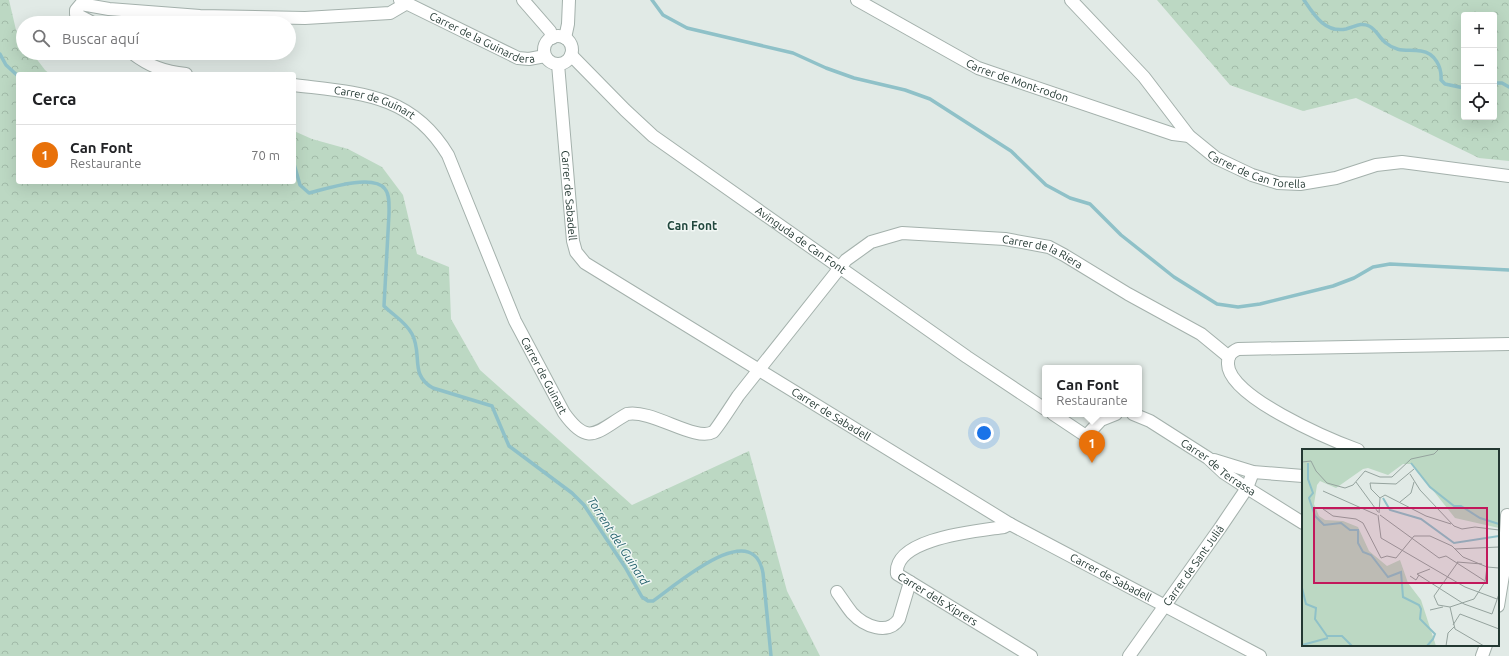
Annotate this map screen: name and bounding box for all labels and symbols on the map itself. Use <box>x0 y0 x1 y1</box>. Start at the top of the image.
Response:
street label: Carrer de la Guinardera <box>428 10 536 65</box>
street label: Carrer de Mont-rodon <box>964 57 1070 104</box>
street label: Carrer de Guinart <box>333 84 418 122</box>
street label: Carrer de Can Torella <box>1205 148 1307 190</box>
street label: Carrer de Sabadell <box>559 150 579 241</box>
street label: Avinguda de Can Font <box>753 204 849 276</box>
district label: Can Font <box>667 219 717 232</box>
street label: Carrer de la Riera <box>1001 233 1085 271</box>
street label: Carrer de Guinart <box>519 335 570 417</box>
street label: Carrer de Sabadell <box>789 385 873 443</box>
your location <box>974 423 994 443</box>
pin: 1 <box>1079 430 1105 463</box>
street label: Carrer de Terrassa <box>1179 436 1258 498</box>
inset map <box>1302 449 1499 646</box>
water label: Torrent del Guinard <box>585 494 652 587</box>
street label: Carrer de Sant Juliá <box>1161 523 1226 608</box>
street label: Carrer de Sabadell <box>1068 551 1154 604</box>
street label: Carrer dels Xiprers <box>896 570 980 628</box>

